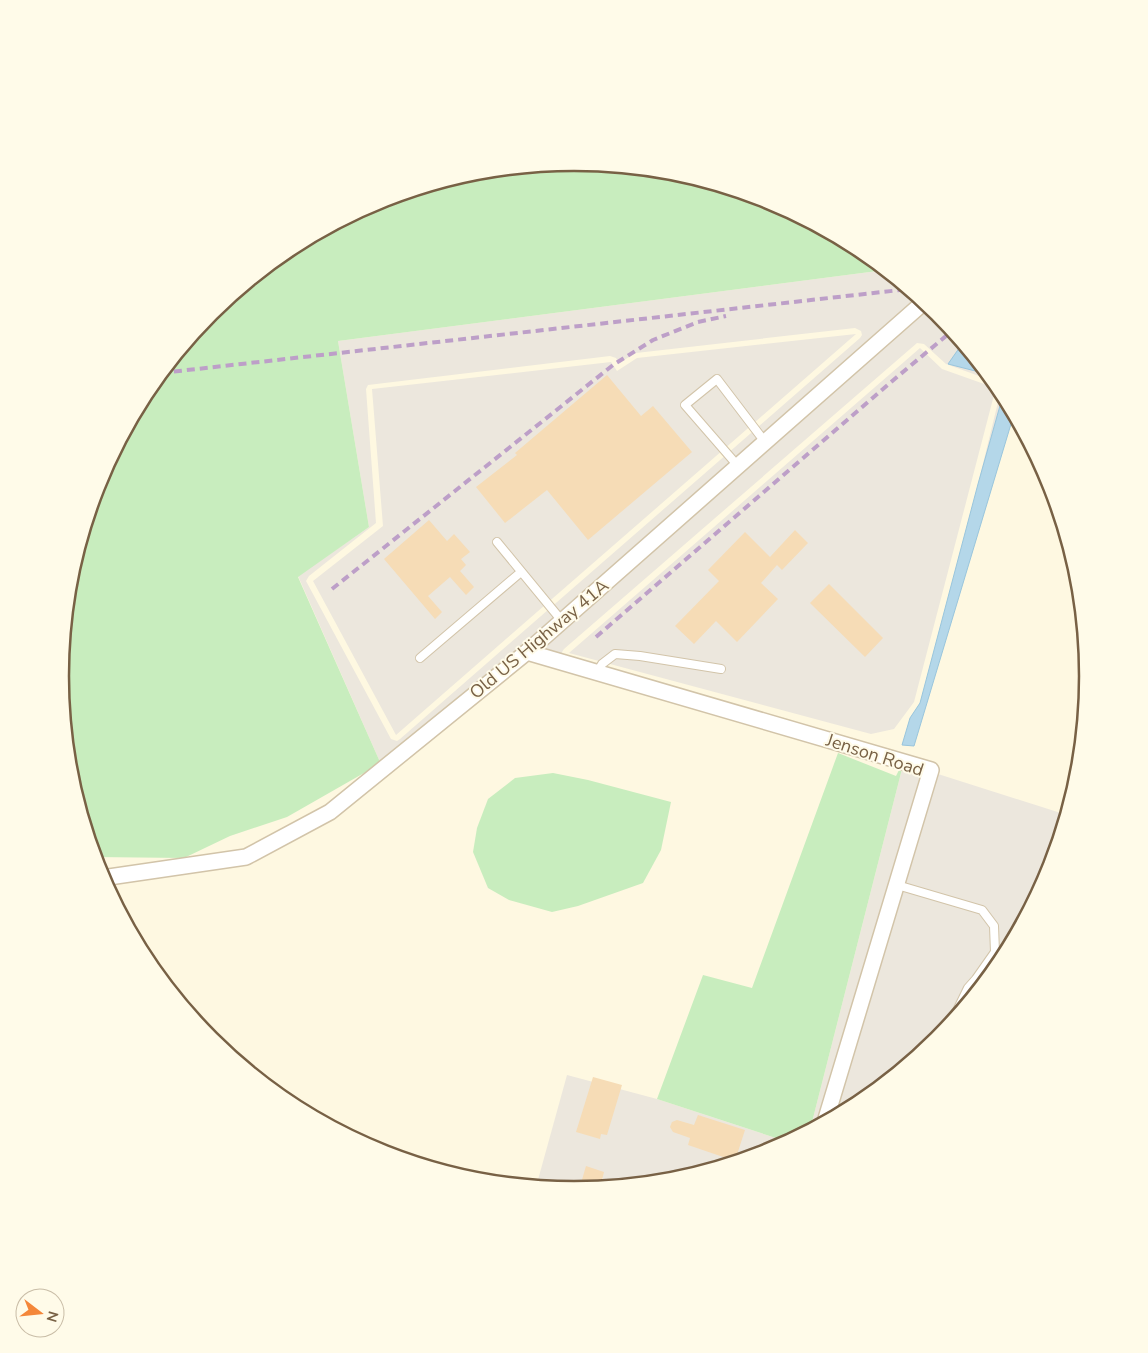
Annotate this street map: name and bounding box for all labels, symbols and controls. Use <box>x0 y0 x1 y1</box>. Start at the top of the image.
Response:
street label: Old US Highway 41A <box>464 574 614 704</box>
street label: Jenson Road <box>822 728 927 782</box>
north arrow <box>15 1288 65 1338</box>
text: N <box>41 1309 63 1324</box>

